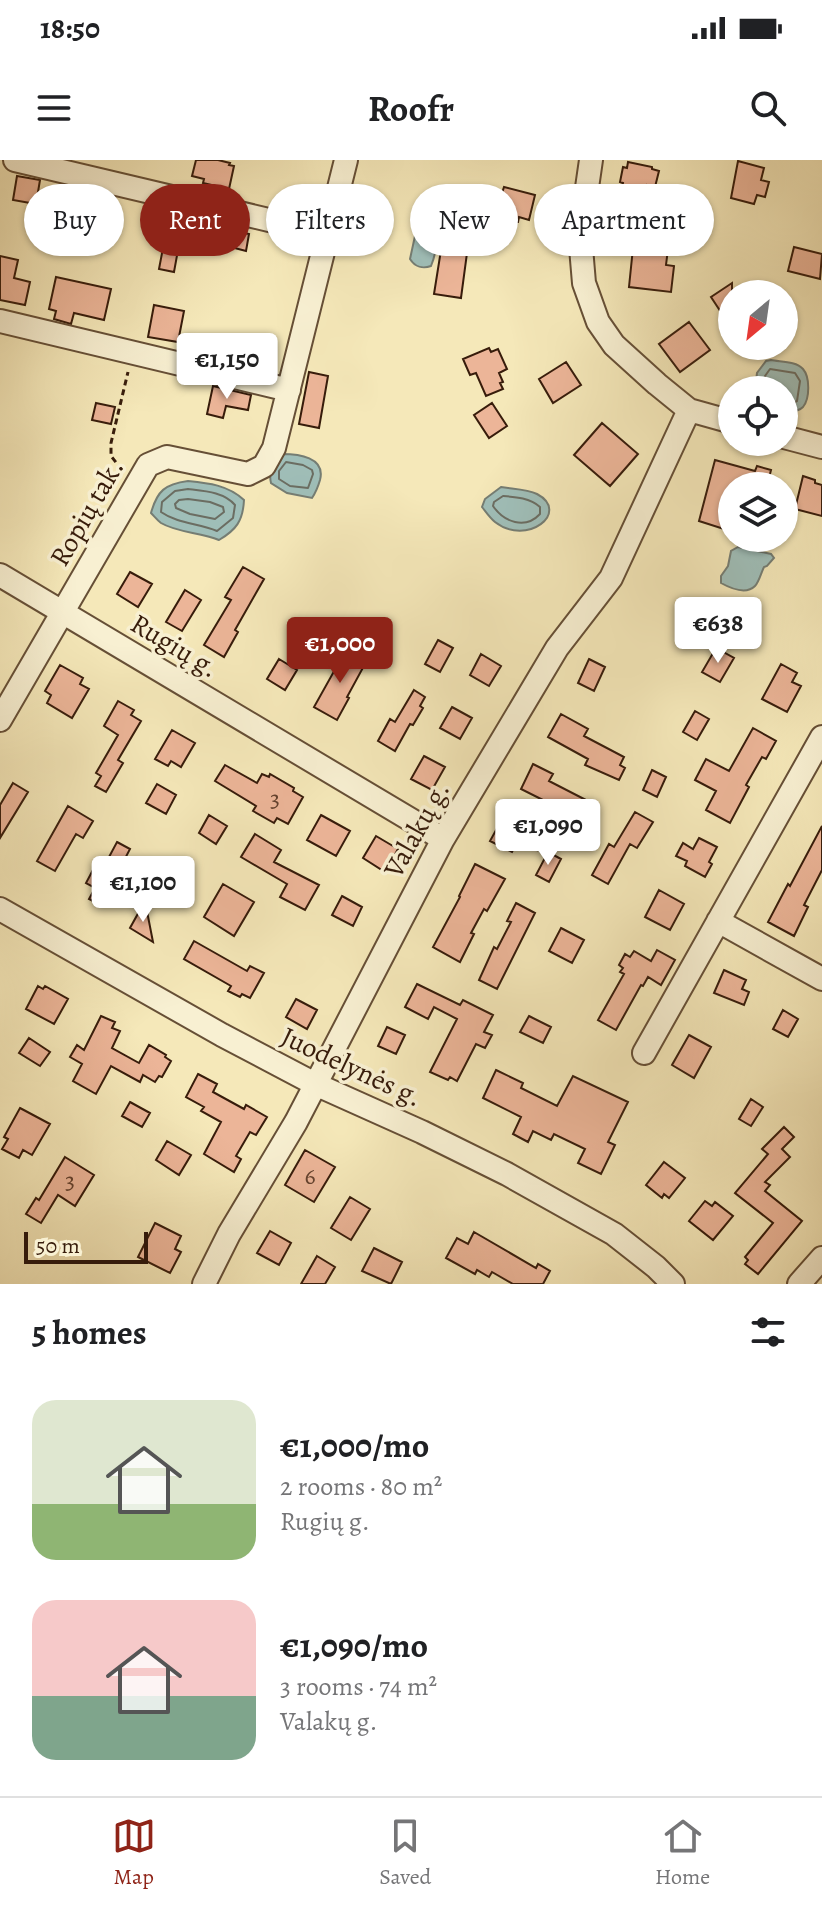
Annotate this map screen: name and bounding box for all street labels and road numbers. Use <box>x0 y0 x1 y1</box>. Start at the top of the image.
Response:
street label: Ropių tak. <box>41 452 133 573</box>
street label: Rugių g. <box>123 605 226 687</box>
street label: Valakų g. <box>374 774 459 885</box>
street label: Juodelynės g. <box>275 1018 428 1116</box>

